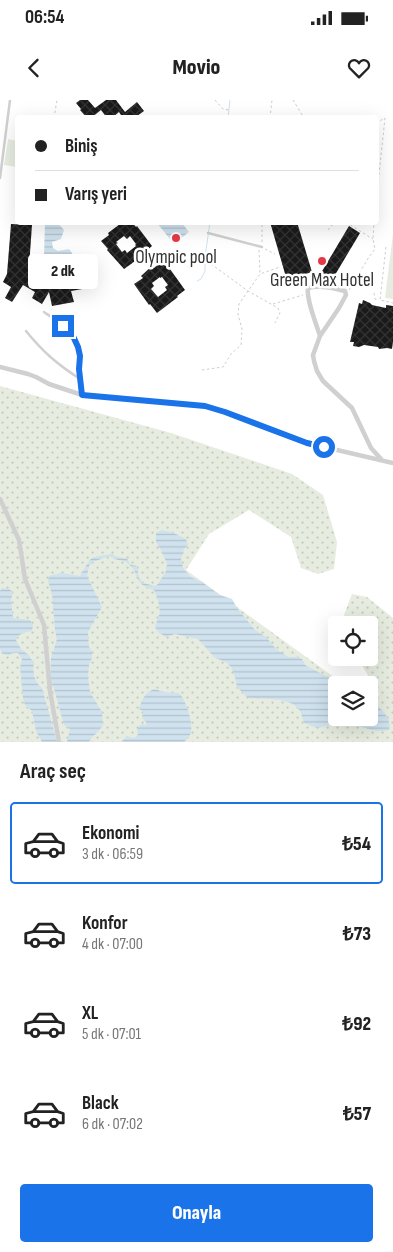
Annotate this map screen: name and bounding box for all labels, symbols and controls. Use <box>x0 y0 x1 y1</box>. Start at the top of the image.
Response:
text: 06:54 <box>25 6 64 29</box>
icon: back <box>20 54 48 82</box>
text: Movio <box>173 54 220 81</box>
icon: heart <box>345 54 373 82</box>
text: Biniş <box>65 135 98 158</box>
text: Varış yeri <box>65 183 127 206</box>
marker: Olympic pool <box>170 232 182 244</box>
place label: Olympic pool <box>135 246 217 269</box>
callout: 2 dk <box>28 254 98 288</box>
marker: Green Max Hotel <box>316 255 328 267</box>
text: 2 dk <box>51 262 75 281</box>
place label: Green Max Hotel <box>270 269 374 292</box>
route end <box>52 315 74 337</box>
route start <box>313 436 335 458</box>
map controls <box>328 616 378 726</box>
button: locate <box>328 616 378 666</box>
button: layers <box>328 676 378 726</box>
text: Araç seç <box>20 758 86 785</box>
icon: car <box>22 821 67 866</box>
text: Ekonomi <box>82 822 139 845</box>
text: ₺54 <box>342 833 371 856</box>
text: 3 dk · 06:59 <box>82 845 143 864</box>
icon: car <box>22 911 67 956</box>
text: Konfor <box>82 912 128 935</box>
text: ₺73 <box>343 923 371 946</box>
text: 4 dk · 07:00 <box>82 935 143 954</box>
icon: car <box>22 1001 67 1046</box>
text: XL <box>82 1002 98 1025</box>
text: ₺92 <box>342 1013 371 1036</box>
text: 5 dk · 07:01 <box>82 1025 141 1044</box>
icon: car <box>22 1091 67 1136</box>
text: Black <box>82 1092 119 1115</box>
text: ₺57 <box>343 1103 371 1126</box>
text: 6 dk · 07:02 <box>82 1115 143 1134</box>
button: Onayla <box>20 1184 373 1242</box>

